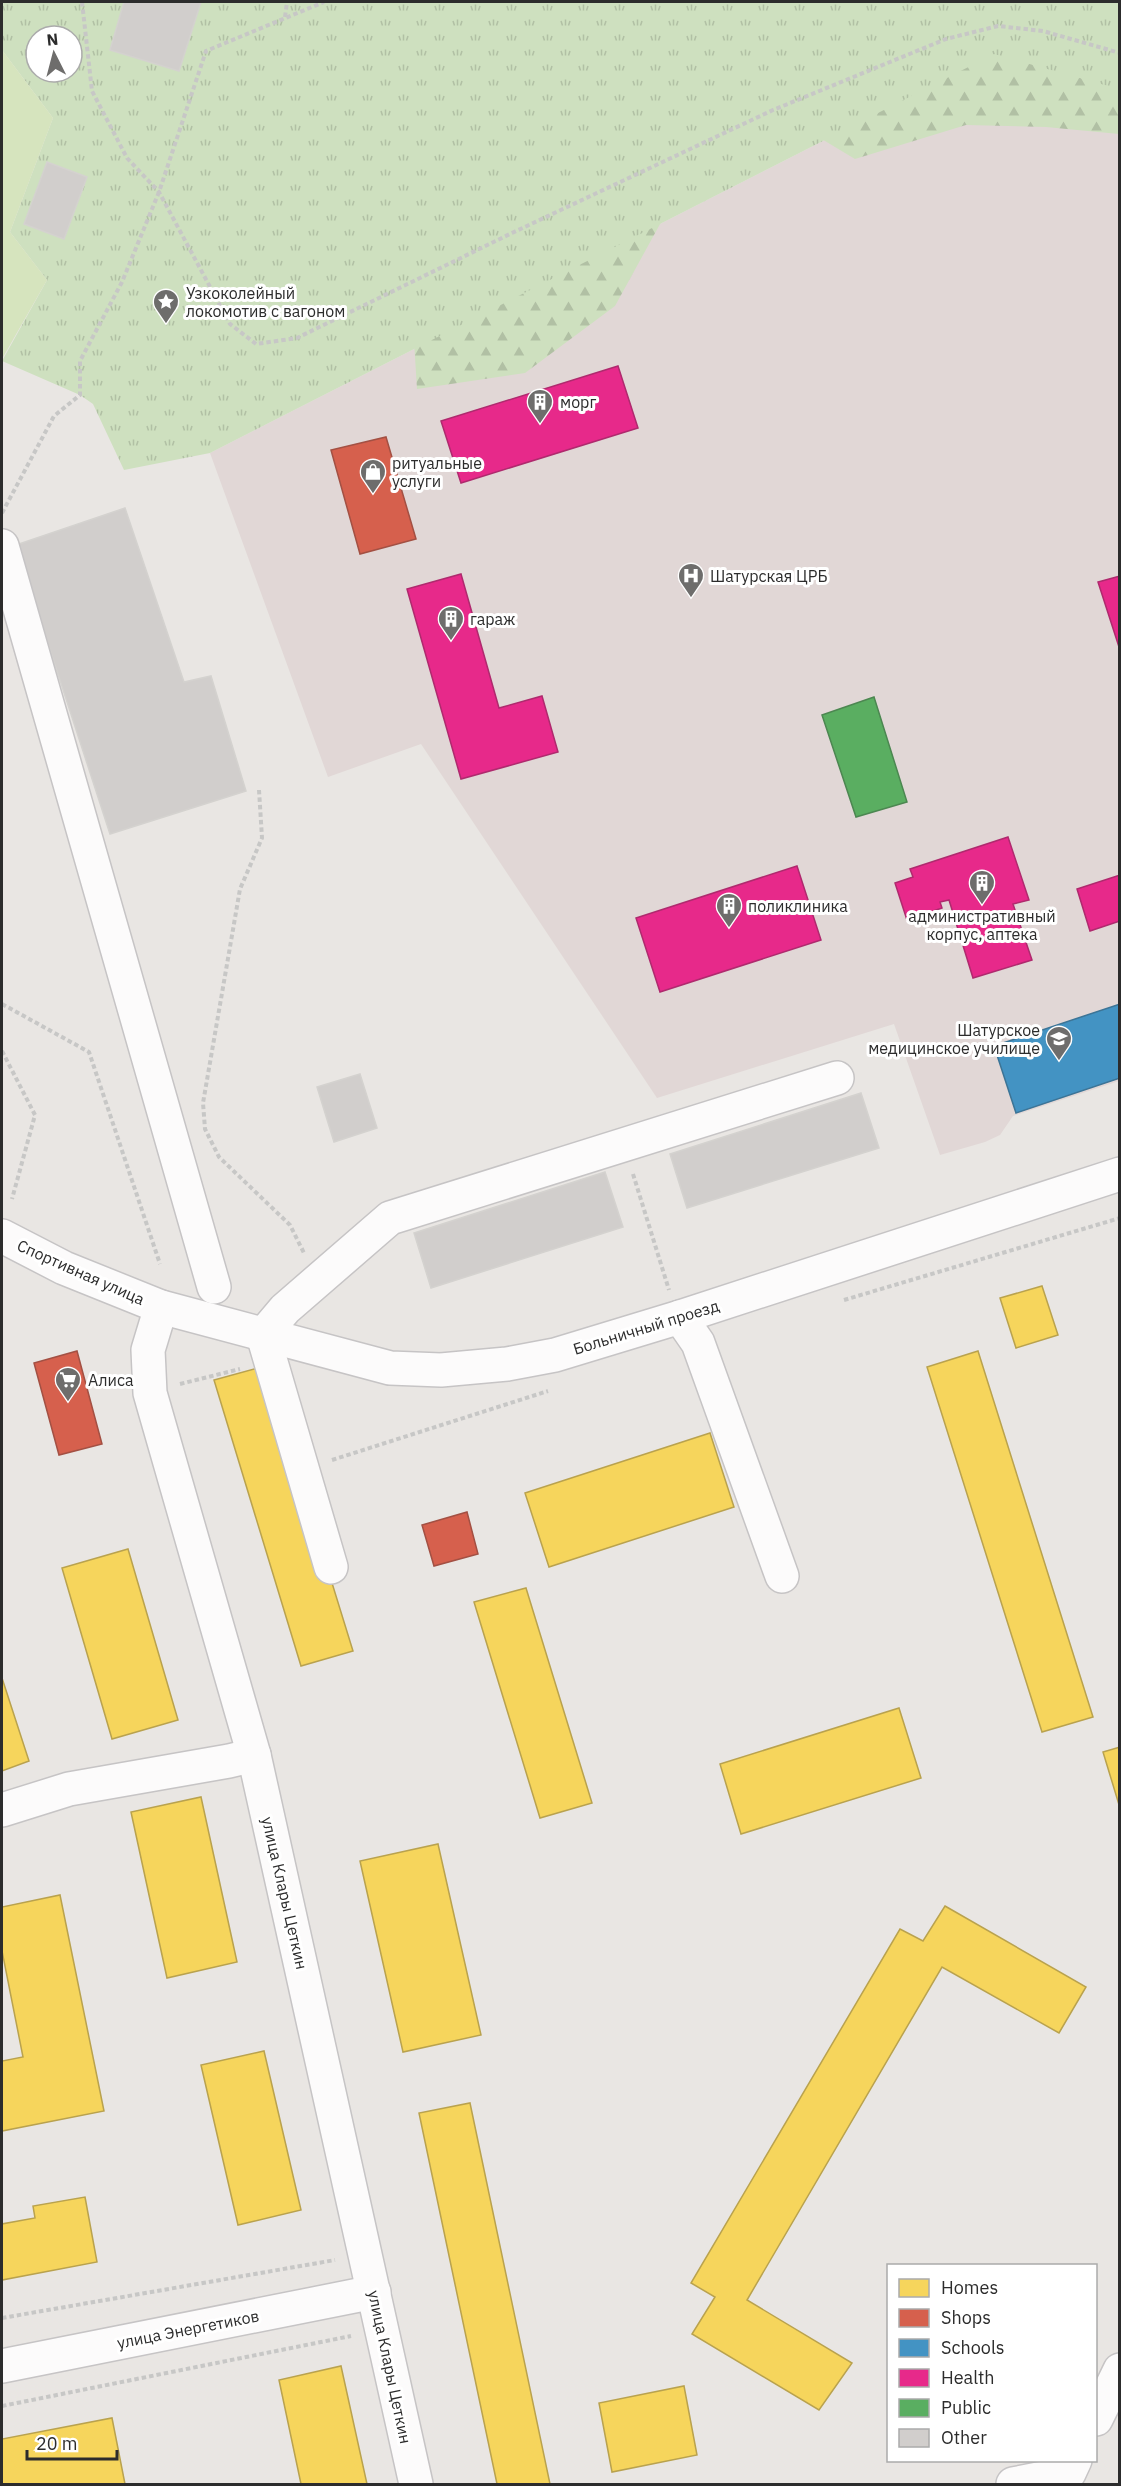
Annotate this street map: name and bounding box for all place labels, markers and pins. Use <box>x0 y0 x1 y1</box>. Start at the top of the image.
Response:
place label: Узкоколейный локомотив с вагоном <box>186 283 345 321</box>
place icon: Узкоколейный локомотив с вагоном <box>151 287 181 325</box>
building icon: морг <box>525 387 555 425</box>
place label: морг <box>560 392 596 412</box>
place label: ритуальные услуги <box>392 453 482 491</box>
shop icon: ритуальные услуги <box>358 457 388 495</box>
hospital icon: Шатурская ЦРБ <box>676 561 706 599</box>
place label: Шатурская ЦРБ <box>710 566 828 586</box>
building icon: гараж <box>436 604 466 642</box>
place label: гараж <box>470 609 515 629</box>
building icon: административный корпус, аптека <box>967 868 997 906</box>
building icon: поликлиника <box>714 891 744 929</box>
place label: поликлиника <box>748 896 848 916</box>
place label: административный корпус, аптека <box>908 906 1056 944</box>
place label: Шатурское медицинское училище <box>868 1020 1040 1058</box>
school or university icon: Шатурское медицинское училище <box>1044 1024 1074 1062</box>
supermarket icon: Алиса <box>53 1365 83 1403</box>
place label: Алиса <box>88 1370 134 1390</box>

